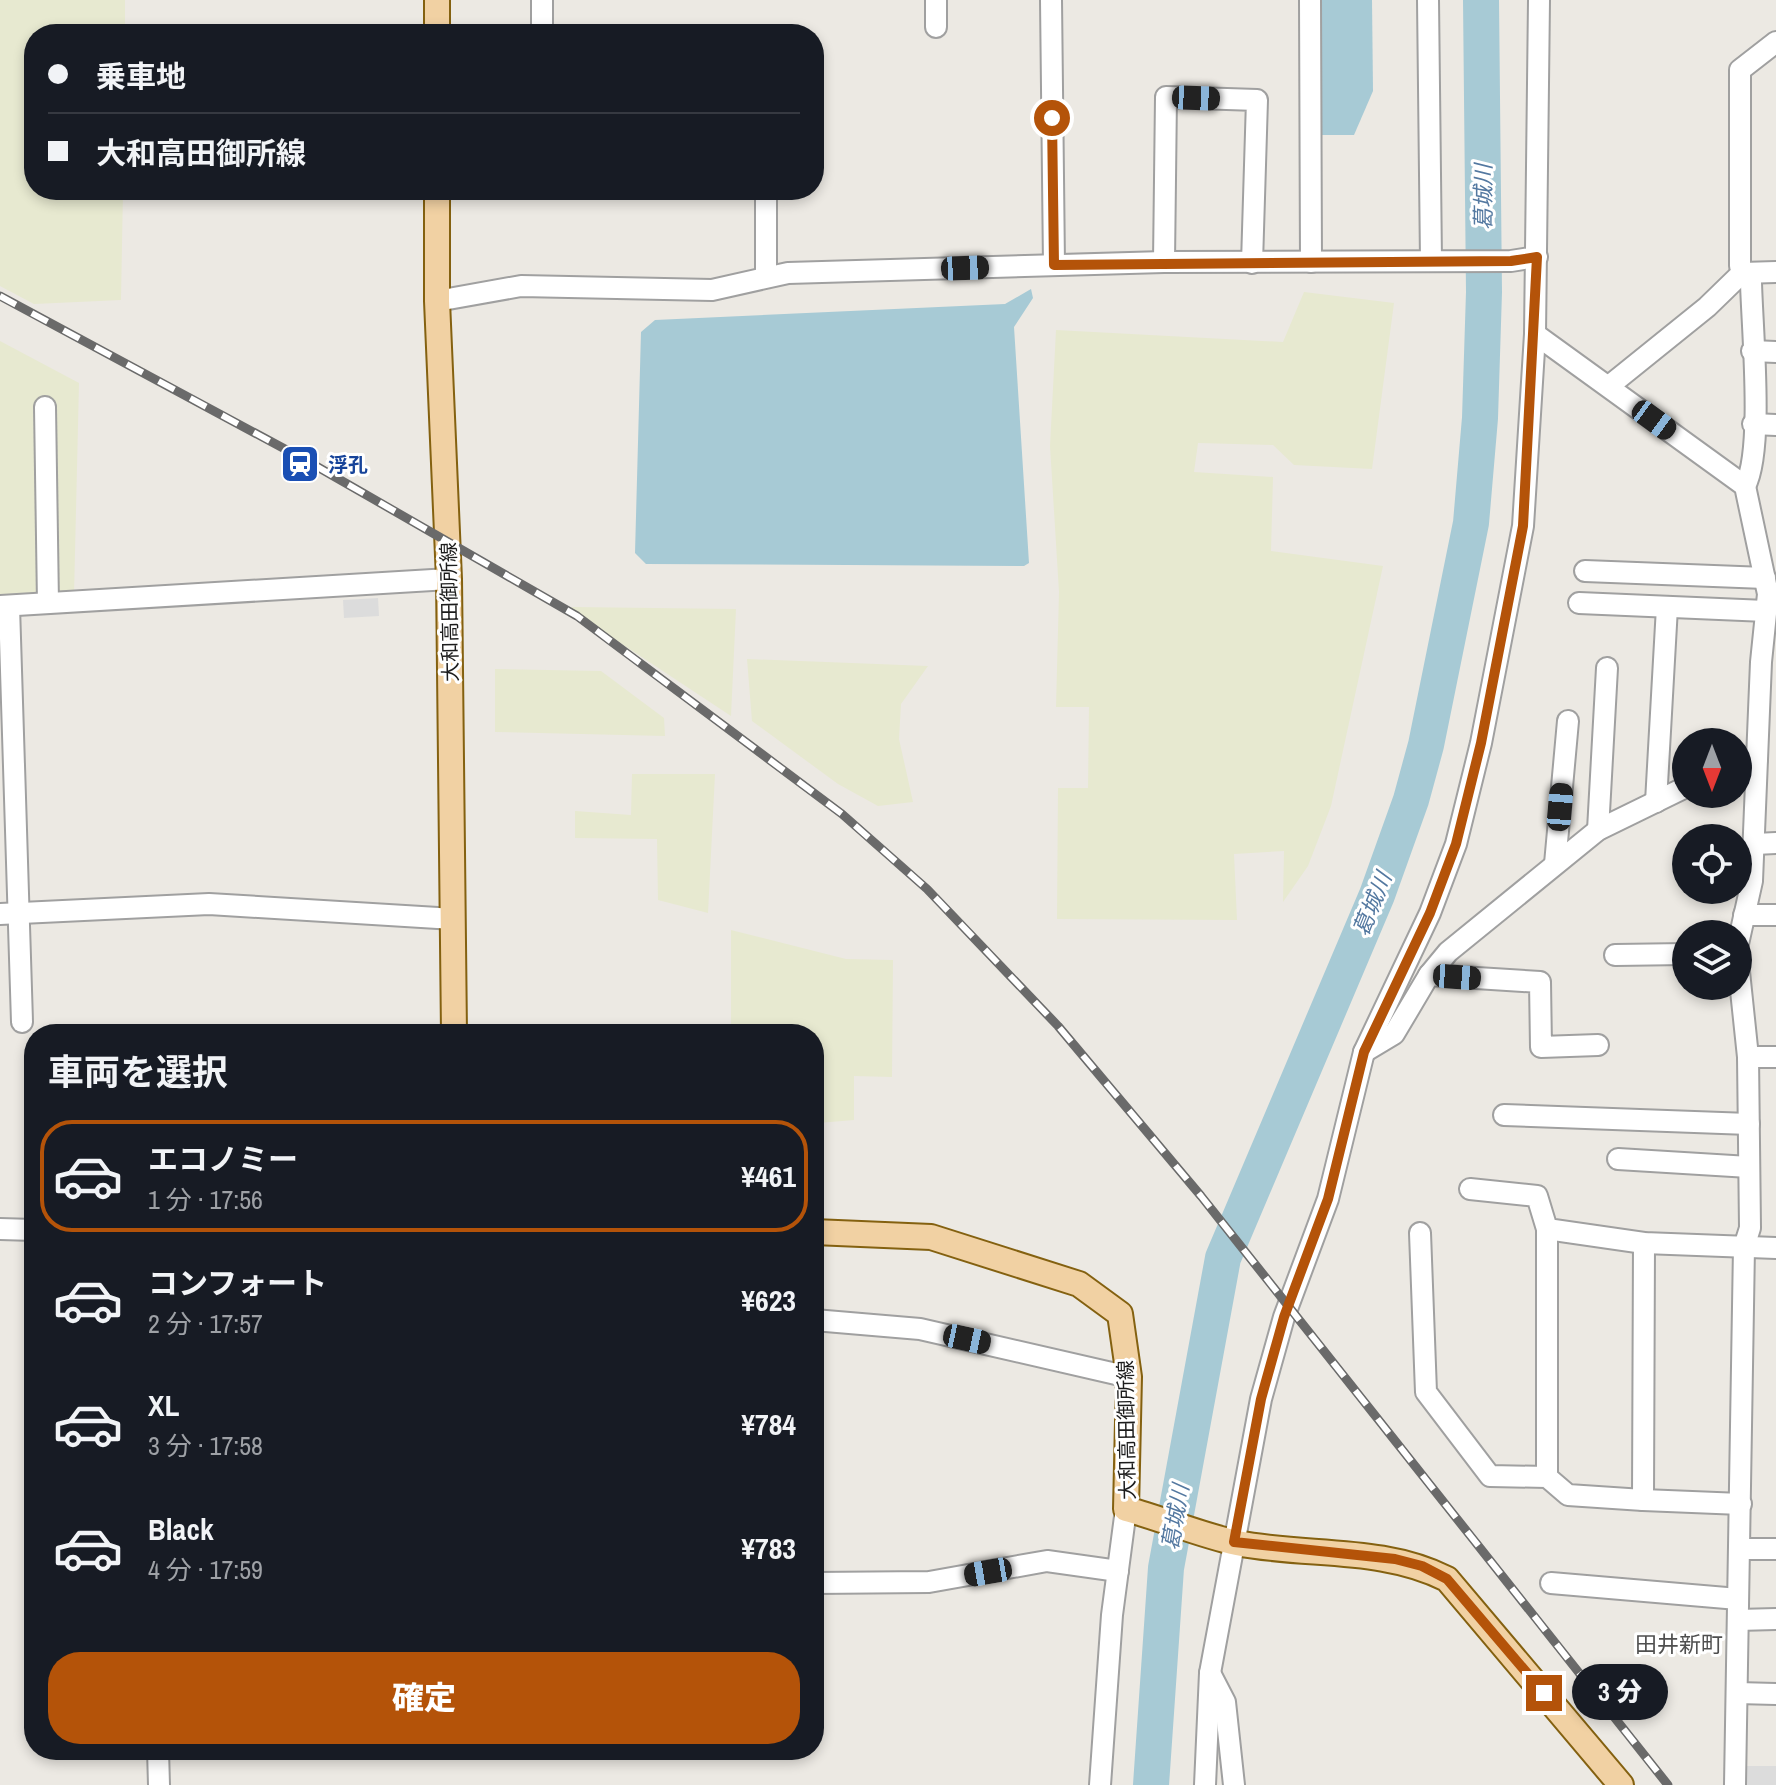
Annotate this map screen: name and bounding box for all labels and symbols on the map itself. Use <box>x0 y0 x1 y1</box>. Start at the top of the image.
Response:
car <box>1172 85 1220 111</box>
route start <box>1034 100 1070 136</box>
water label: 葛城川 <box>1468 162 1498 230</box>
car <box>941 255 989 281</box>
car <box>1628 396 1680 444</box>
station icon: 浮孔 <box>279 443 321 485</box>
place label: 浮孔 <box>328 451 368 478</box>
street label: 大和高田御所線 <box>434 542 464 682</box>
north arrow <box>1672 728 1752 808</box>
car <box>1546 782 1574 832</box>
water label: 葛城川 <box>1346 866 1399 940</box>
car <box>1432 963 1482 991</box>
car <box>941 1322 993 1356</box>
street label: 大和高田御所線 <box>1111 1360 1141 1500</box>
water label: 葛城川 <box>1154 1480 1196 1552</box>
car <box>962 1556 1014 1588</box>
district label: 田井新町 <box>1635 1629 1723 1659</box>
callout: 3 分 <box>1572 1665 1668 1721</box>
route end <box>1526 1675 1562 1711</box>

